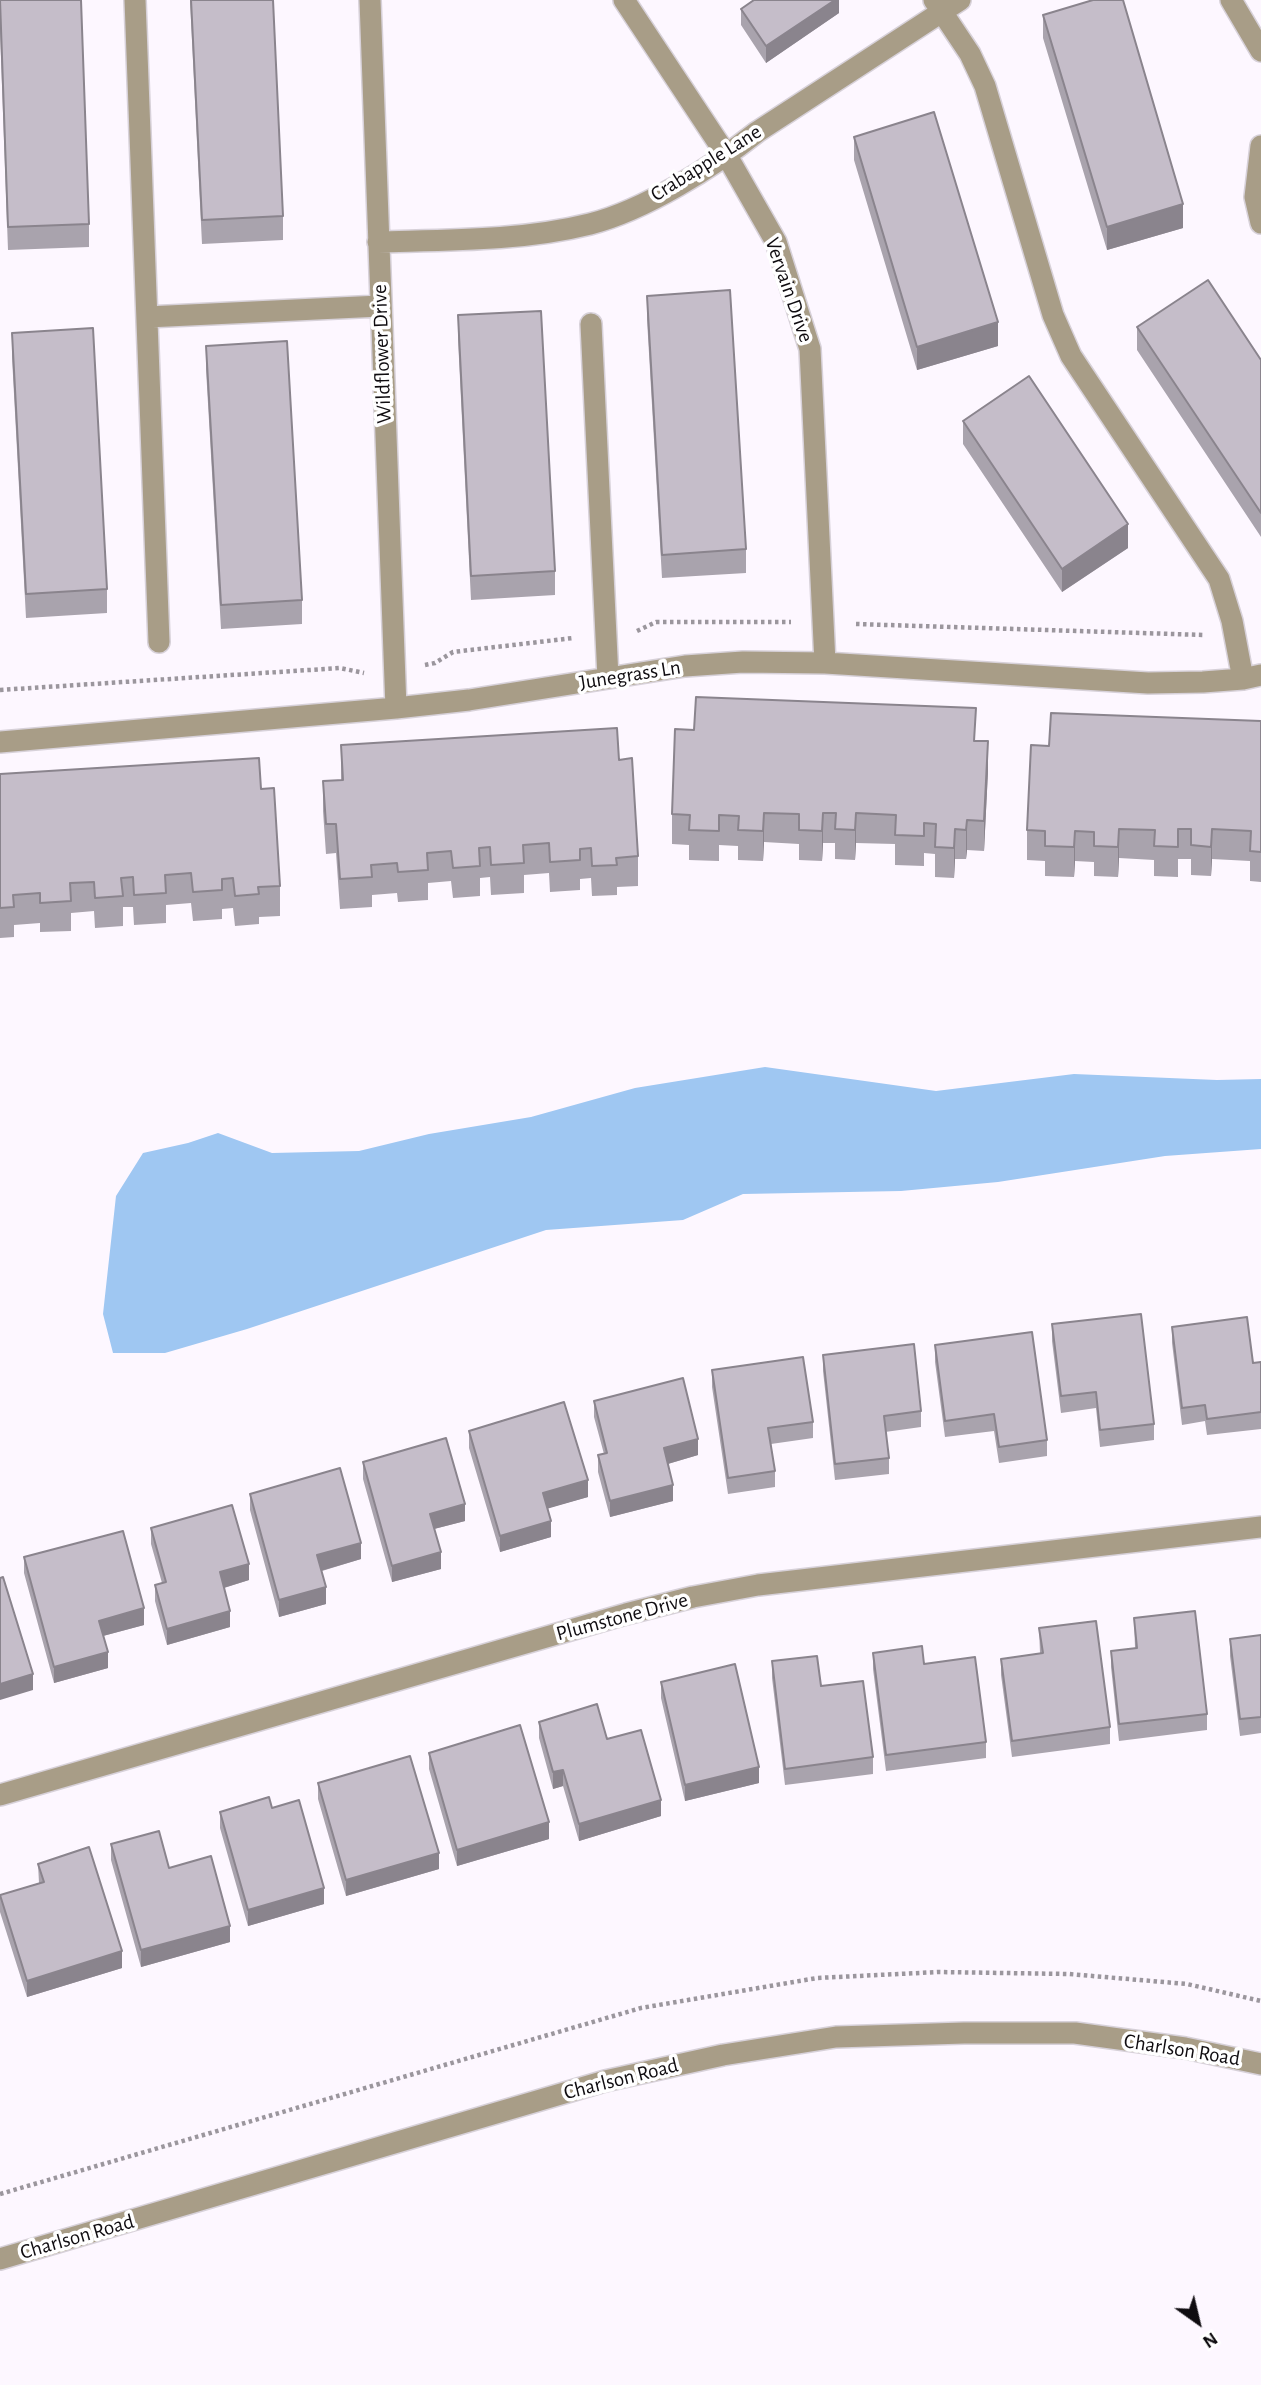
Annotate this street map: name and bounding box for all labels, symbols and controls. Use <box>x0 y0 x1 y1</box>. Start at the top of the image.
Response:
street label: Crabapple Lane <box>646 119 766 207</box>
street label: Vervain Drive <box>759 234 819 346</box>
street label: Wildflower Drive <box>367 284 397 424</box>
street label: Junegrass Ln <box>578 655 682 695</box>
street label: Plumstone Drive <box>553 1587 691 1647</box>
street label: Charlson Road <box>1122 2028 1242 2072</box>
street label: Charlson Road <box>561 2053 681 2105</box>
street label: Charlson Road <box>17 2209 137 2265</box>
north arrow <box>1163 2287 1233 2357</box>
text: N <box>1199 2328 1221 2351</box>

